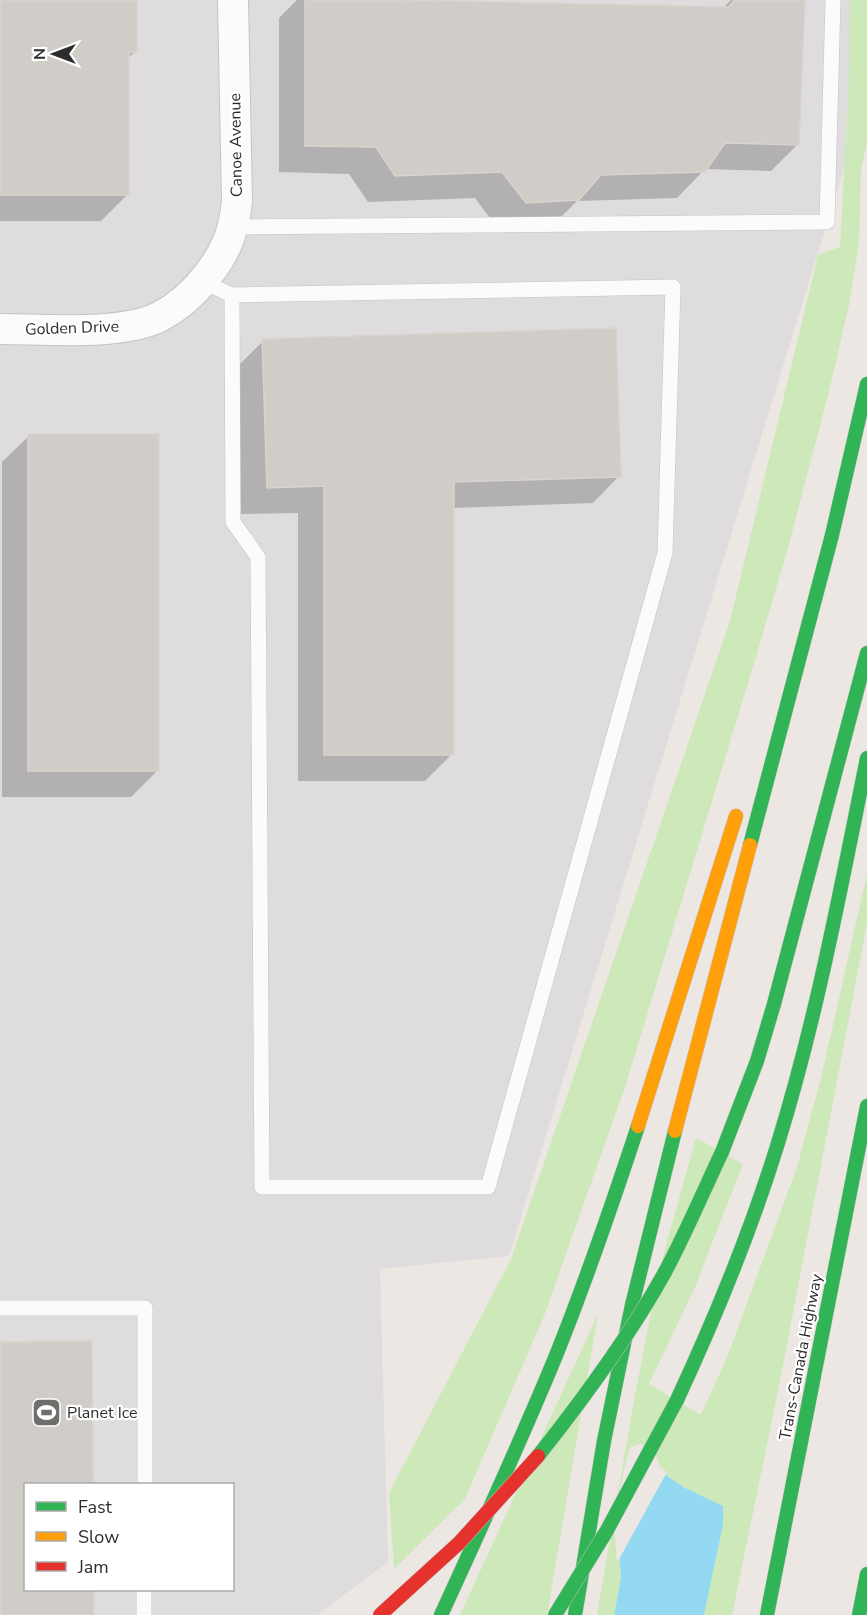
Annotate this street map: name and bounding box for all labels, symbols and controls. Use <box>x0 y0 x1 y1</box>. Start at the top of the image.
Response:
north arrow <box>24 24 84 84</box>
text: N <box>29 48 51 60</box>
street label: Canoe Avenue <box>224 93 248 197</box>
street label: Golden Drive <box>25 315 119 341</box>
street label: Trans-Canada Highway <box>774 1271 828 1442</box>
sports icon: Planet Ice <box>30 1397 62 1429</box>
place label: Planet Ice <box>67 1402 138 1424</box>
legend <box>24 1483 234 1591</box>
text: Fast <box>78 1495 113 1519</box>
text: Slow <box>78 1525 119 1549</box>
text: Jam <box>77 1555 109 1579</box>

